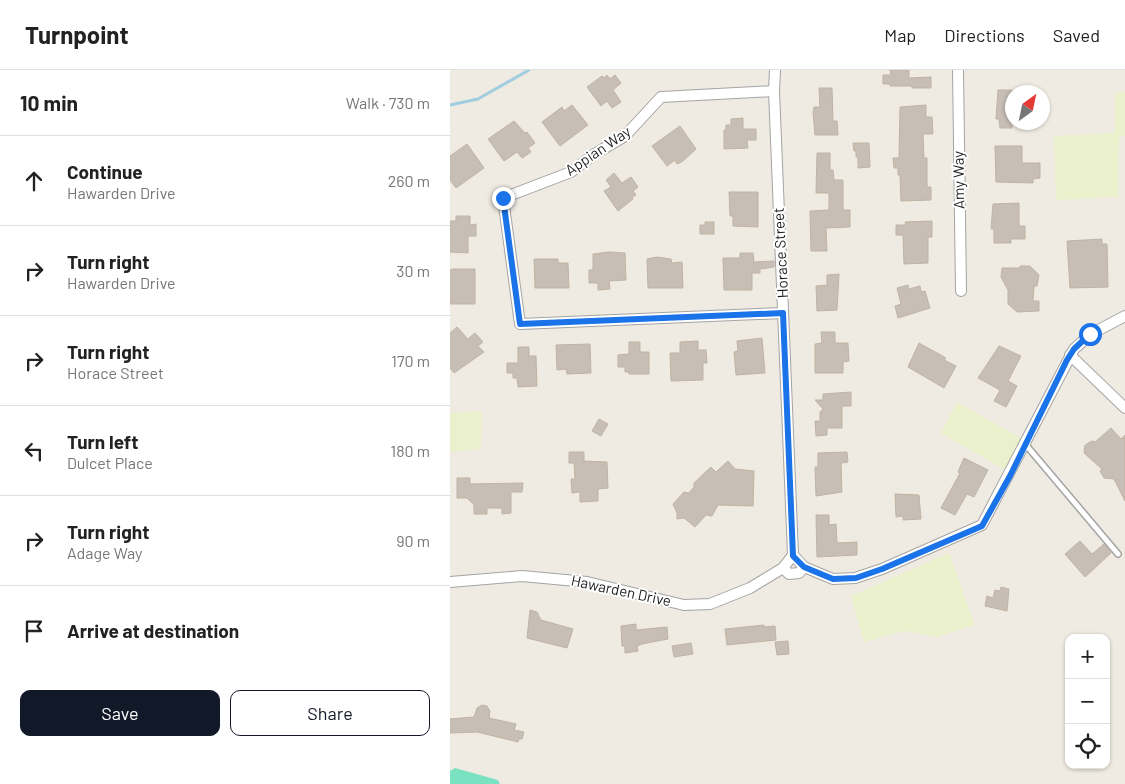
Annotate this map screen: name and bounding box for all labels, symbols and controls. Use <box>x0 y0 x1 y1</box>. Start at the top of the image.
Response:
text: Turnpoint <box>25 20 129 49</box>
text: Map <box>884 24 916 46</box>
text: Directions <box>944 24 1025 46</box>
text: Saved <box>1053 24 1100 46</box>
north arrow <box>1005 85 1050 130</box>
text: 10 min <box>20 90 78 115</box>
text: Walk · 730 m <box>346 93 430 112</box>
street label: Appian Way <box>561 122 634 179</box>
street label: Amy Way <box>948 151 968 209</box>
text: Continue <box>67 160 143 183</box>
icon: ahead <box>20 167 48 195</box>
text: 260 m <box>388 171 430 190</box>
text: Hawarden Drive <box>67 183 176 202</box>
route end <box>492 187 515 210</box>
street label: Horace Street <box>769 207 791 299</box>
text: Turn right <box>67 250 149 273</box>
icon: right <box>20 257 48 285</box>
text: 30 m <box>396 261 430 280</box>
text: Hawarden Drive <box>67 273 176 292</box>
route start <box>1079 323 1102 346</box>
text: Turn right <box>67 340 149 363</box>
icon: right <box>20 347 48 375</box>
text: 170 m <box>391 351 430 370</box>
text: Horace Street <box>67 363 164 382</box>
text: Turn left <box>67 430 138 453</box>
icon: left <box>20 437 48 465</box>
text: 180 m <box>391 441 430 460</box>
text: Dulcet Place <box>67 453 153 472</box>
text: Turn right <box>67 520 149 543</box>
icon: right <box>20 527 48 555</box>
text: 90 m <box>396 531 430 550</box>
text: Adage Way <box>67 543 142 562</box>
street label: Hawarden Drive <box>570 571 673 609</box>
icon: arrive <box>20 617 48 645</box>
text: Arrive at destination <box>67 619 239 642</box>
map controls <box>1065 634 1110 769</box>
button: + <box>1065 634 1110 679</box>
button: − <box>1065 679 1110 724</box>
button: Save <box>20 690 220 736</box>
button: Share <box>230 690 430 736</box>
button: locate <box>1065 724 1110 769</box>

